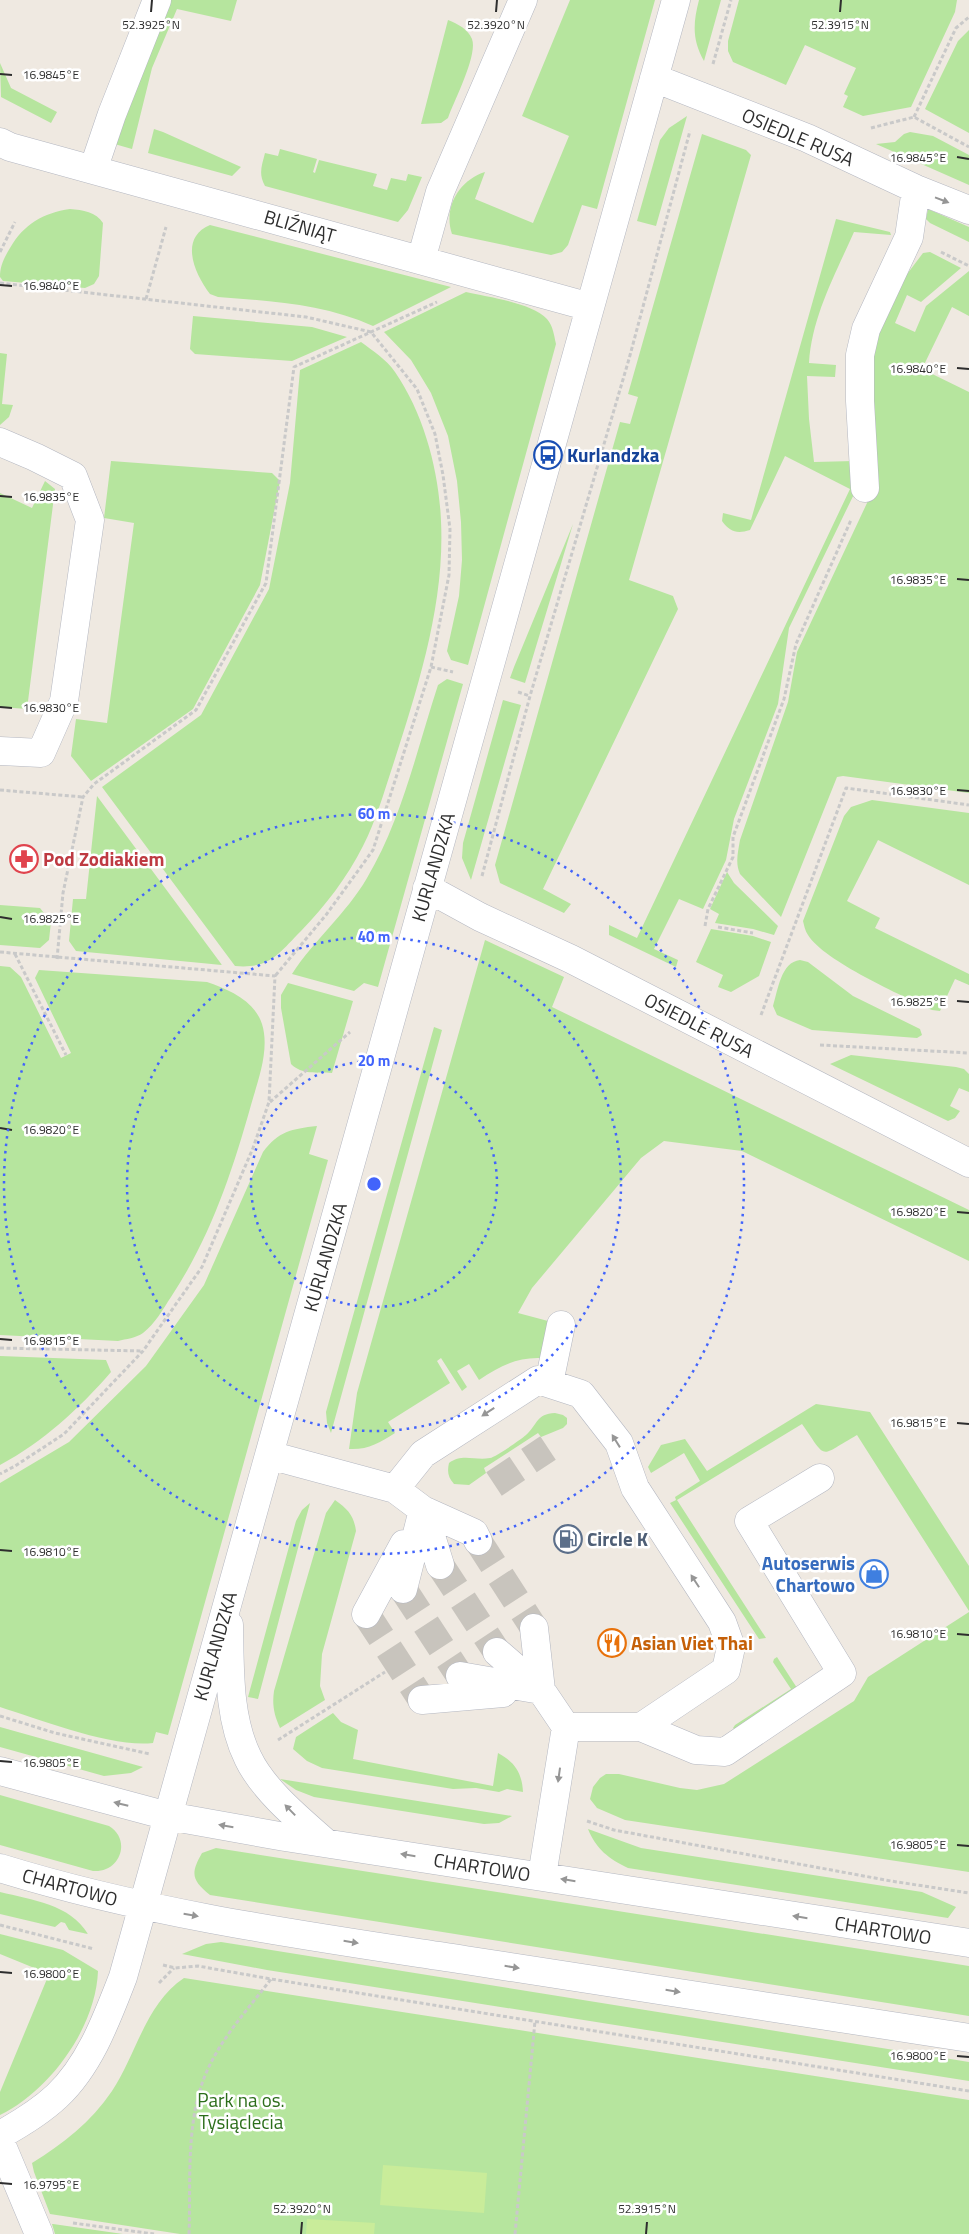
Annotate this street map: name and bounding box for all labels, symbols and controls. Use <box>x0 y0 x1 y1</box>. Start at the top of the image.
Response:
text: 52.3925°N <box>122 15 180 34</box>
text: 52.3920°N <box>467 15 525 34</box>
text: 52.3915°N <box>811 15 869 34</box>
text: 16.9845°E <box>23 65 79 84</box>
street label: OSIEDLE RUSA <box>738 100 859 173</box>
text: 16.9845°E <box>890 148 946 167</box>
one-way arrow <box>935 196 950 204</box>
street label: BLIŹNIĄT <box>261 201 340 250</box>
text: 16.9840°E <box>23 276 79 295</box>
text: 16.9840°E <box>890 359 946 378</box>
bus stop icon: Kurlandzka <box>533 440 563 470</box>
place label: Kurlandzka <box>567 440 660 469</box>
text: 16.9835°E <box>23 487 79 506</box>
text: 16.9835°E <box>890 570 946 589</box>
text: 16.9830°E <box>23 698 79 717</box>
text: 16.9830°E <box>890 781 946 800</box>
text: 60 m <box>358 802 390 825</box>
street label: KURLANDZKA <box>403 809 462 925</box>
pharmacy icon: Pod Zodiakiem <box>9 844 39 874</box>
place label: Pod Zodiakiem <box>43 844 164 873</box>
text: 16.9825°E <box>23 909 79 928</box>
text: 40 m <box>358 925 390 948</box>
street label: OSIEDLE RUSA <box>639 985 759 1065</box>
text: 16.9825°E <box>890 992 946 1011</box>
text: 20 m <box>358 1049 390 1072</box>
text: 16.9820°E <box>23 1120 79 1139</box>
centre of rings <box>365 1175 383 1193</box>
street label: KURLANDZKA <box>295 1199 354 1315</box>
text: 16.9820°E <box>890 1202 946 1221</box>
text: 16.9815°E <box>23 1331 79 1350</box>
one-way arrow <box>482 1407 495 1417</box>
text: 16.9815°E <box>890 1413 946 1432</box>
one-way arrow <box>611 1434 620 1447</box>
fuel station icon: Circle K <box>553 1524 583 1554</box>
place label: Circle K <box>587 1524 648 1553</box>
text: 16.9810°E <box>23 1542 79 1561</box>
place label: Autoserwis Chartowo <box>762 1548 855 1599</box>
shop icon: Autoserwis Chartowo <box>859 1559 889 1589</box>
one-way arrow <box>691 1575 700 1588</box>
street label: KURLANDZKA <box>185 1588 244 1704</box>
text: 16.9810°E <box>890 1624 946 1643</box>
restaurant icon: Asian Viet Thai <box>597 1628 627 1658</box>
place label: Asian Viet Thai <box>631 1628 753 1657</box>
text: 16.9805°E <box>23 1753 79 1772</box>
one-way arrow <box>554 1767 562 1783</box>
one-way arrow <box>113 1799 128 1807</box>
one-way arrow <box>284 1805 296 1817</box>
one-way arrow <box>218 1822 234 1830</box>
text: 16.9805°E <box>890 1835 946 1854</box>
street label: CHARTOWO <box>432 1845 532 1888</box>
one-way arrow <box>399 1851 415 1859</box>
street label: CHARTOWO <box>19 1860 121 1913</box>
one-way arrow <box>560 1876 576 1884</box>
street label: CHARTOWO <box>833 1908 933 1951</box>
one-way arrow <box>183 1912 199 1920</box>
one-way arrow <box>791 1912 807 1920</box>
one-way arrow <box>344 1939 360 1947</box>
one-way arrow <box>504 1963 520 1971</box>
text: 16.9800°E <box>23 1964 79 1983</box>
one-way arrow <box>665 1987 681 1995</box>
text: 16.9800°E <box>890 2046 946 2065</box>
park label: Park na os. Tysiąclecia <box>197 2085 285 2136</box>
text: 16.9795°E <box>23 2175 79 2194</box>
text: 52.3920°N <box>273 2199 331 2218</box>
text: 52.3915°N <box>618 2199 676 2218</box>

